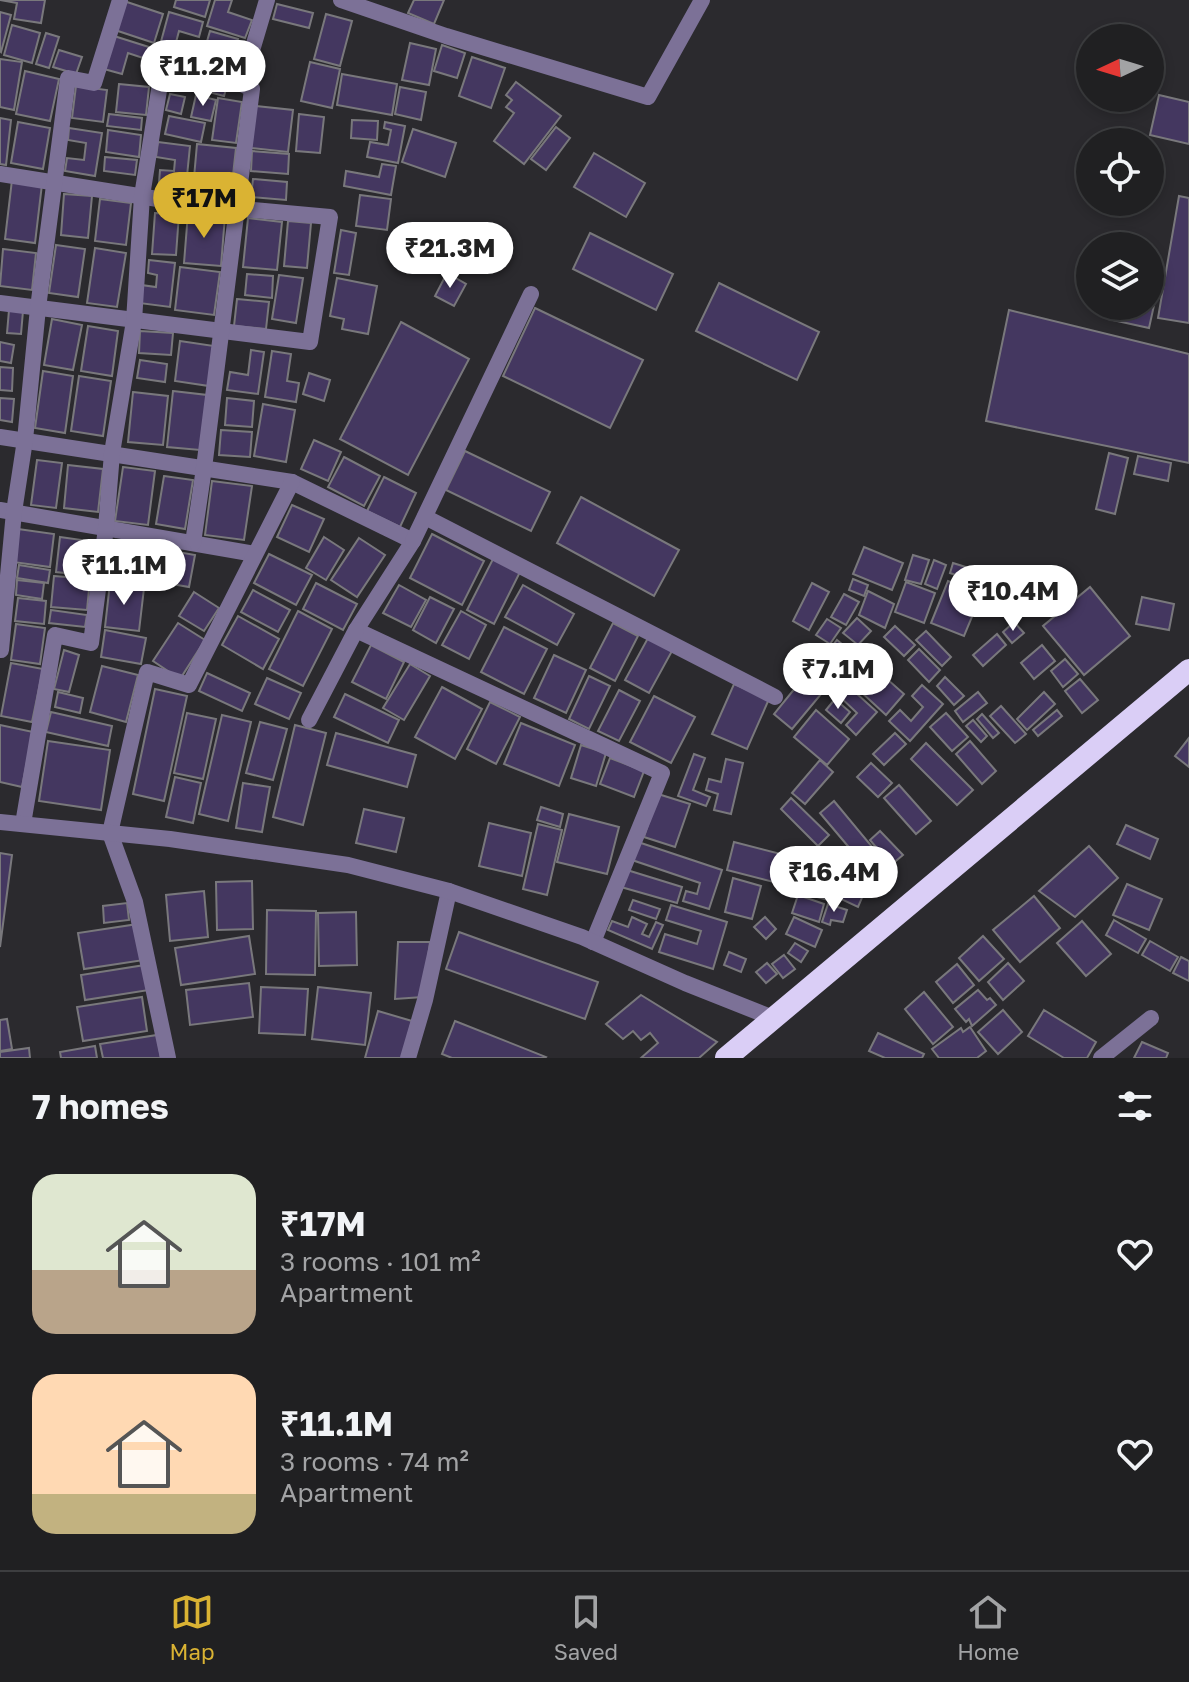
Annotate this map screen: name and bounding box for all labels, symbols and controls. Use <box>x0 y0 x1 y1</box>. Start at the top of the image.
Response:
north arrow <box>1076 24 1164 112</box>
map controls <box>1076 24 1164 320</box>
pin: ₹11.2M <box>138 40 268 108</box>
text: ₹11.2M <box>159 50 247 81</box>
button: locate <box>1076 128 1164 216</box>
pin: ₹17M <box>157 172 251 240</box>
text: ₹17M <box>171 182 237 213</box>
pin: ₹21.3M <box>385 222 515 290</box>
text: ₹21.3M <box>404 232 496 263</box>
button: layers <box>1076 232 1164 320</box>
pin: ₹11.1M <box>59 539 189 607</box>
text: ₹11.1M <box>81 549 167 580</box>
pin: ₹10.4M <box>948 565 1078 633</box>
text: ₹10.4M <box>967 575 1059 606</box>
pin: ₹7.1M <box>782 643 894 711</box>
text: ₹7.1M <box>801 653 875 684</box>
pin: ₹16.4M <box>769 846 899 914</box>
text: ₹16.4M <box>788 856 880 887</box>
icon: filters <box>1113 1084 1157 1128</box>
text: 7 homes <box>32 1086 169 1126</box>
text: ₹17M <box>280 1203 366 1243</box>
icon: home <box>96 1206 192 1302</box>
icon: heart <box>1113 1232 1157 1276</box>
text: 3 rooms · 101 m² <box>280 1246 481 1277</box>
text: Apartment <box>280 1277 413 1308</box>
text: ₹11.1M <box>280 1403 393 1443</box>
icon: home <box>96 1406 192 1502</box>
icon: heart <box>1113 1432 1157 1476</box>
text: 3 rooms · 74 m² <box>280 1446 469 1477</box>
text: Apartment <box>280 1477 413 1508</box>
tab: Map <box>170 1590 215 1665</box>
tab: Saved <box>554 1590 618 1665</box>
tab: Home <box>957 1590 1019 1665</box>

